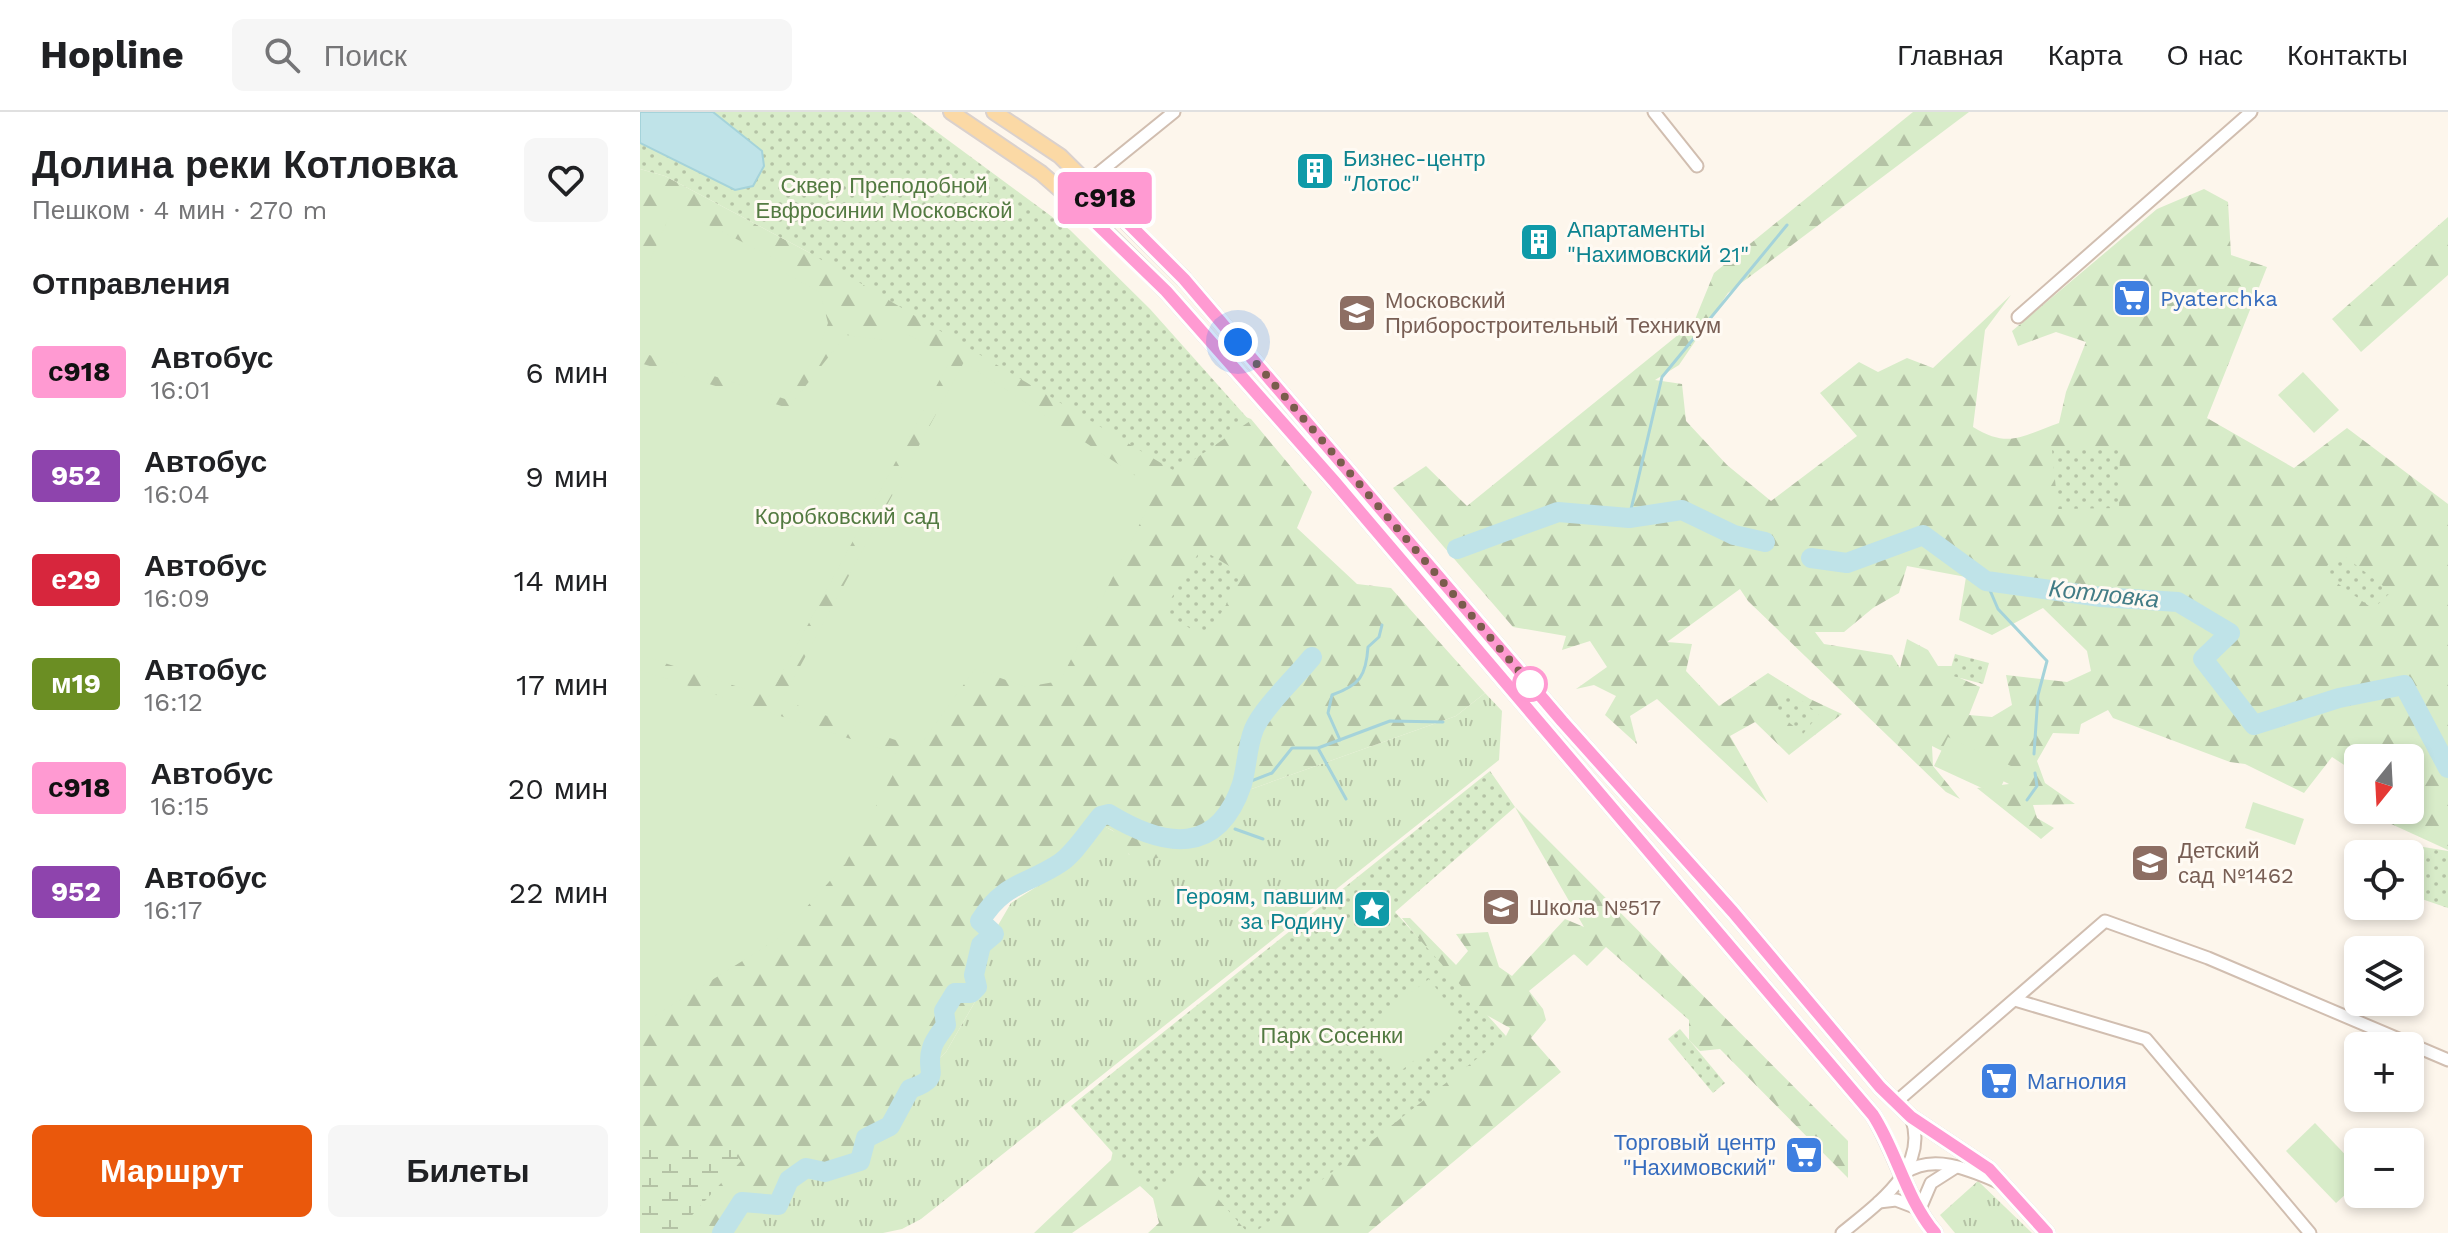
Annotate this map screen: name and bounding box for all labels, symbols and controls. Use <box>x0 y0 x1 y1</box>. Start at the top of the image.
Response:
search box <box>232 19 792 91</box>
text: Hopline <box>40 33 184 77</box>
icon: search <box>260 33 304 77</box>
text: Поиск <box>324 38 407 73</box>
text: Главная <box>1897 39 2004 72</box>
text: Карта <box>2048 39 2123 72</box>
text: О нас <box>2167 39 2243 72</box>
text: Контакты <box>2287 39 2408 72</box>
button: heart <box>524 138 608 222</box>
text: Долина реки Котловка <box>32 143 457 187</box>
place label: Бизнес-центр "Лотос" <box>1343 146 1485 196</box>
building icon: Бизнес-центр "Лотос" <box>1294 150 1336 192</box>
line badge: с918 <box>1049 172 1161 224</box>
park label: Сквер Преподобной Евфросинии Московской <box>756 173 1012 223</box>
text: с918 <box>1074 181 1136 214</box>
text: Пешком · 4 мин · 270 m <box>32 195 327 225</box>
place label: Апартаменты "Нахимовский 21" <box>1567 217 1749 267</box>
building icon: Апартаменты "Нахимовский 21" <box>1518 221 1560 263</box>
text: Отправления <box>32 266 231 301</box>
supermarket icon: Pyaterchka <box>2111 277 2153 319</box>
place label: Pyaterchka <box>2160 286 2278 311</box>
place label: Московский Приборостроительный Техникум <box>1385 288 1721 338</box>
school or university icon: Московский Приборостроительный Техникум <box>1336 292 1378 334</box>
your location <box>1218 322 1258 362</box>
text: Автобус <box>150 340 274 375</box>
text: с918 <box>48 355 110 388</box>
text: 6 мин <box>526 355 608 390</box>
text: 16:01 <box>150 375 210 405</box>
text: Автобус <box>144 444 267 479</box>
text: 952 <box>51 459 101 492</box>
text: 9 мин <box>525 459 608 494</box>
text: 16:04 <box>144 479 210 509</box>
park label: Коробковский сад <box>755 504 939 529</box>
text: Автобус <box>144 548 267 583</box>
text: е29 <box>51 563 101 596</box>
text: 14 мин <box>514 563 608 598</box>
water label: Котловка <box>2047 574 2161 614</box>
text: 16:09 <box>144 583 210 613</box>
text: Автобус <box>144 652 267 687</box>
text: м19 <box>51 667 101 700</box>
text: 17 мин <box>516 667 608 702</box>
unlabelled marker <box>1513 667 1547 701</box>
text: 16:12 <box>144 687 203 717</box>
north arrow <box>2344 744 2424 824</box>
map controls <box>2344 744 2424 1208</box>
text: Автобус <box>150 756 274 791</box>
text: с918 <box>48 771 110 804</box>
text: 20 мин <box>508 771 608 806</box>
text: 16:15 <box>150 791 209 821</box>
place label: Детский сад №1462 <box>2178 838 2294 888</box>
button: locate <box>2344 840 2424 920</box>
school or university icon: Детский сад №1462 <box>2129 842 2171 884</box>
text: Автобус <box>144 860 267 895</box>
text: 952 <box>51 875 101 908</box>
text: 22 мин <box>509 875 608 910</box>
place label: Героям, павшим за Родину <box>1176 884 1344 934</box>
school or university icon: Школа №517 <box>1480 886 1522 928</box>
place icon: Героям, павшим за Родину <box>1351 888 1393 930</box>
text: 16:17 <box>144 895 202 925</box>
place label: Школа №517 <box>1529 895 1661 920</box>
button: layers <box>2344 936 2424 1016</box>
park label: Парк Сосенки <box>1261 1023 1403 1048</box>
button: + <box>2344 1032 2424 1112</box>
supermarket icon: Магнолия <box>1978 1060 2020 1102</box>
place label: Магнолия <box>2027 1069 2127 1094</box>
button: Маршрут <box>32 1125 312 1217</box>
button: Билеты <box>328 1125 608 1217</box>
button: − <box>2344 1128 2424 1208</box>
place label: Торговый центр "Нахимовский" <box>1614 1130 1776 1180</box>
supermarket icon: Торговый центр "Нахимовский" <box>1783 1134 1825 1176</box>

